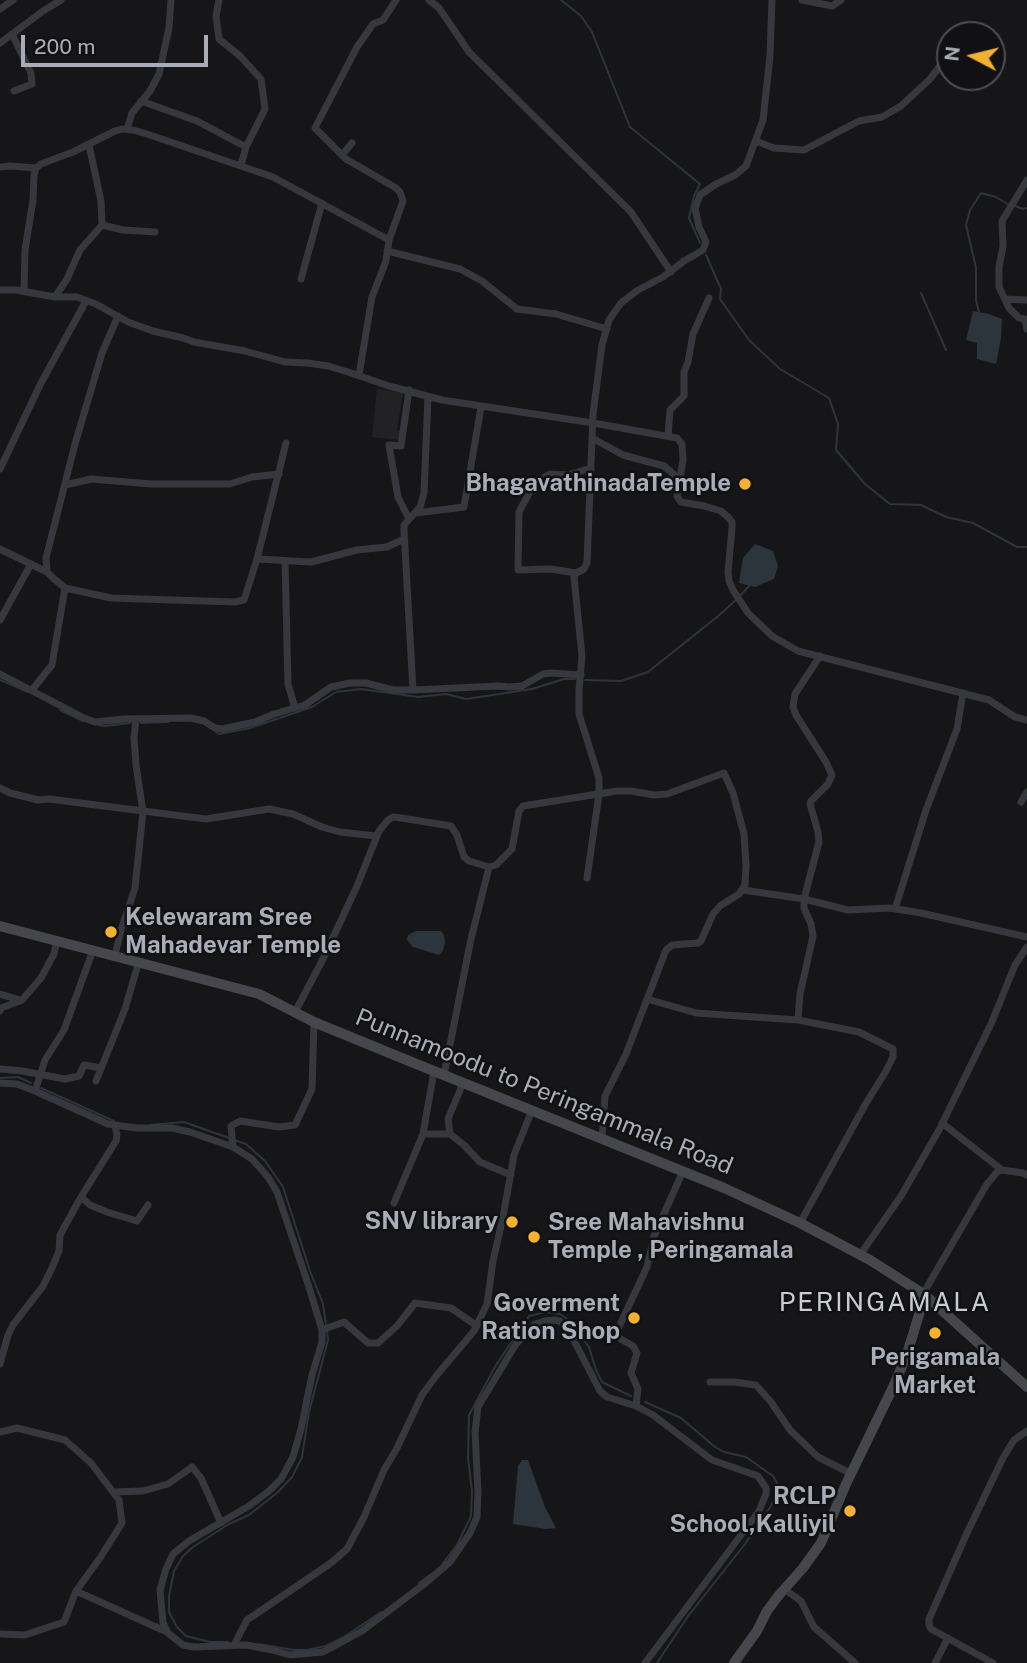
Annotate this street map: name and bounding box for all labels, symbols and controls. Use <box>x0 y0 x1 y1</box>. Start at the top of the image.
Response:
scale bar <box>24 21 212 65</box>
north arrow <box>936 21 1006 91</box>
text: 200 m <box>34 34 95 59</box>
text: N <box>940 45 964 62</box>
place label: BhagavathinadaTemple <box>465 470 731 498</box>
marker: BhagavathinadaTemple <box>737 476 753 492</box>
place label: Kelewaram Sree Mahadevar Temple <box>125 904 341 960</box>
marker: Kelewaram Sree Mahadevar Temple <box>103 924 119 940</box>
street label: Punnamoodu to Peringammala Road <box>351 1003 737 1181</box>
place label: SNV library <box>365 1208 498 1236</box>
place label: Sree Mahavishnu Temple , Peringamala <box>548 1209 794 1265</box>
marker: SNV library <box>504 1214 520 1230</box>
marker: Sree Mahavishnu Temple , Peringamala <box>526 1229 542 1245</box>
district label: PERINGAMALA <box>780 1287 990 1319</box>
place label: Goverment Ration Shop <box>481 1290 620 1346</box>
marker: Goverment Ration Shop <box>626 1310 642 1326</box>
marker: Perigamala Market <box>927 1325 943 1341</box>
place label: Perigamala Market <box>870 1344 1000 1400</box>
place label: RCLP School,Kalliyil <box>670 1483 836 1539</box>
marker: RCLP School,Kalliyil <box>842 1503 858 1519</box>

